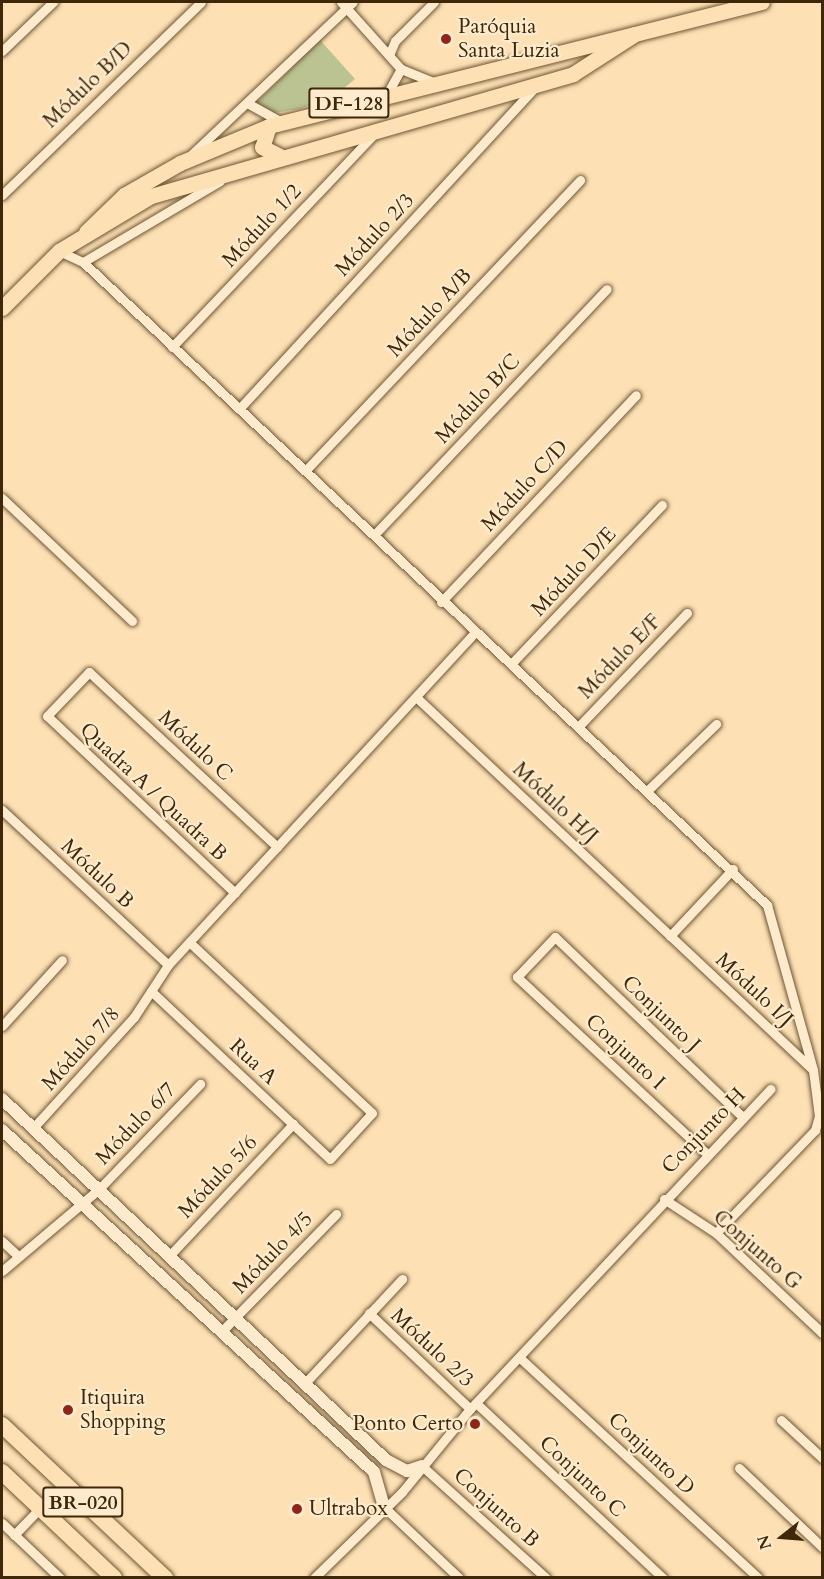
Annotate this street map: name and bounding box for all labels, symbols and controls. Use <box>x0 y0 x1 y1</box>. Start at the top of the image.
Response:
place label: Paróquia Santa Luzia <box>458 14 559 64</box>
marker: Paróquia Santa Luzia <box>439 32 453 46</box>
street label: Módulo B/D <box>38 36 138 134</box>
road number: DF-128 <box>307 86 391 120</box>
street label: Módulo 1/2 <box>217 179 307 273</box>
street label: Módulo 2/3 <box>330 188 420 282</box>
street label: Módulo A/B <box>383 263 477 363</box>
street label: Módulo B/C <box>430 349 526 449</box>
street label: Módulo C/D <box>476 435 574 537</box>
street label: Módulo D/E <box>526 522 622 622</box>
street label: Módulo E/F <box>573 609 667 705</box>
street label: Módulo C <box>153 705 237 787</box>
street label: Quadra A / Quadra B <box>74 717 232 867</box>
street label: Módulo H/J <box>507 757 603 849</box>
street label: Módulo B <box>55 834 139 914</box>
street label: Módulo I/J <box>710 948 798 1032</box>
street label: Conjunto J <box>616 970 706 1058</box>
street label: Módulo 7/8 <box>37 1002 125 1096</box>
street label: Conjunto I <box>580 1009 670 1095</box>
street label: Rua A <box>224 1034 282 1090</box>
street label: Módulo 6/7 <box>91 1078 181 1170</box>
street label: Conjunto H <box>657 1083 751 1179</box>
street label: Módulo 5/6 <box>173 1130 263 1224</box>
street label: Conjunto G <box>708 1205 806 1295</box>
street label: Módulo 4/5 <box>228 1207 318 1299</box>
street label: Módulo 2/3 <box>385 1303 479 1393</box>
place label: Itiquira Shopping <box>80 1385 165 1435</box>
marker: Itiquira Shopping <box>61 1403 75 1417</box>
street label: Conjunto D <box>602 1407 700 1501</box>
place label: Ponto Certo <box>352 1411 463 1437</box>
marker: Ponto Certo <box>468 1417 482 1431</box>
street label: Conjunto C <box>534 1431 630 1523</box>
street label: Conjunto B <box>448 1463 544 1553</box>
road number: BR-020 <box>41 1485 125 1519</box>
place label: Ultrabox <box>309 1496 388 1522</box>
marker: Ultrabox <box>290 1502 304 1516</box>
north arrow <box>752 1507 812 1567</box>
text: N <box>752 1532 777 1552</box>

